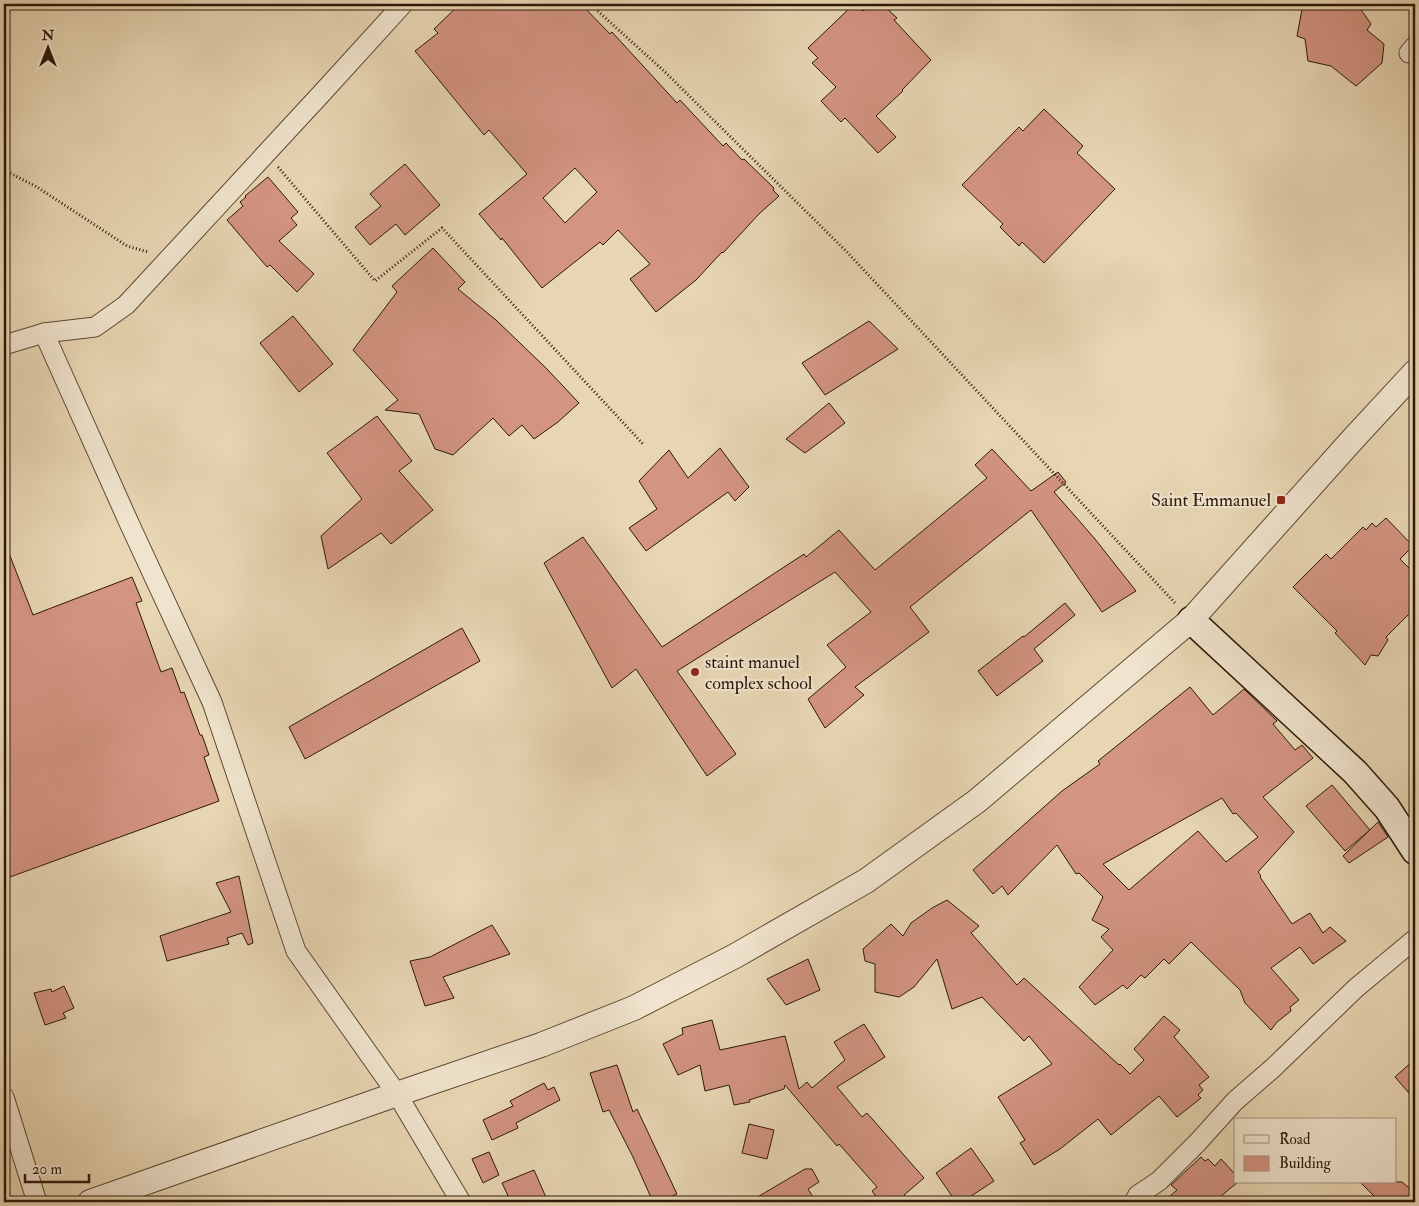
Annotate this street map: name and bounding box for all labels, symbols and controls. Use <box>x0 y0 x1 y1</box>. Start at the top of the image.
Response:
north arrow <box>22 22 72 72</box>
text: N <box>41 27 55 44</box>
place label: Saint Emmanuel <box>1151 489 1271 512</box>
marker: Saint Emmanuel <box>1275 494 1287 506</box>
place label: staint manuel complex school <box>705 651 813 695</box>
marker: staint manuel complex school <box>689 666 701 678</box>
legend <box>1234 1118 1396 1184</box>
text: Road <box>1279 1130 1311 1149</box>
scale bar <box>25 1151 89 1183</box>
text: Building <box>1279 1154 1331 1173</box>
text: 20 m <box>32 1160 62 1179</box>

